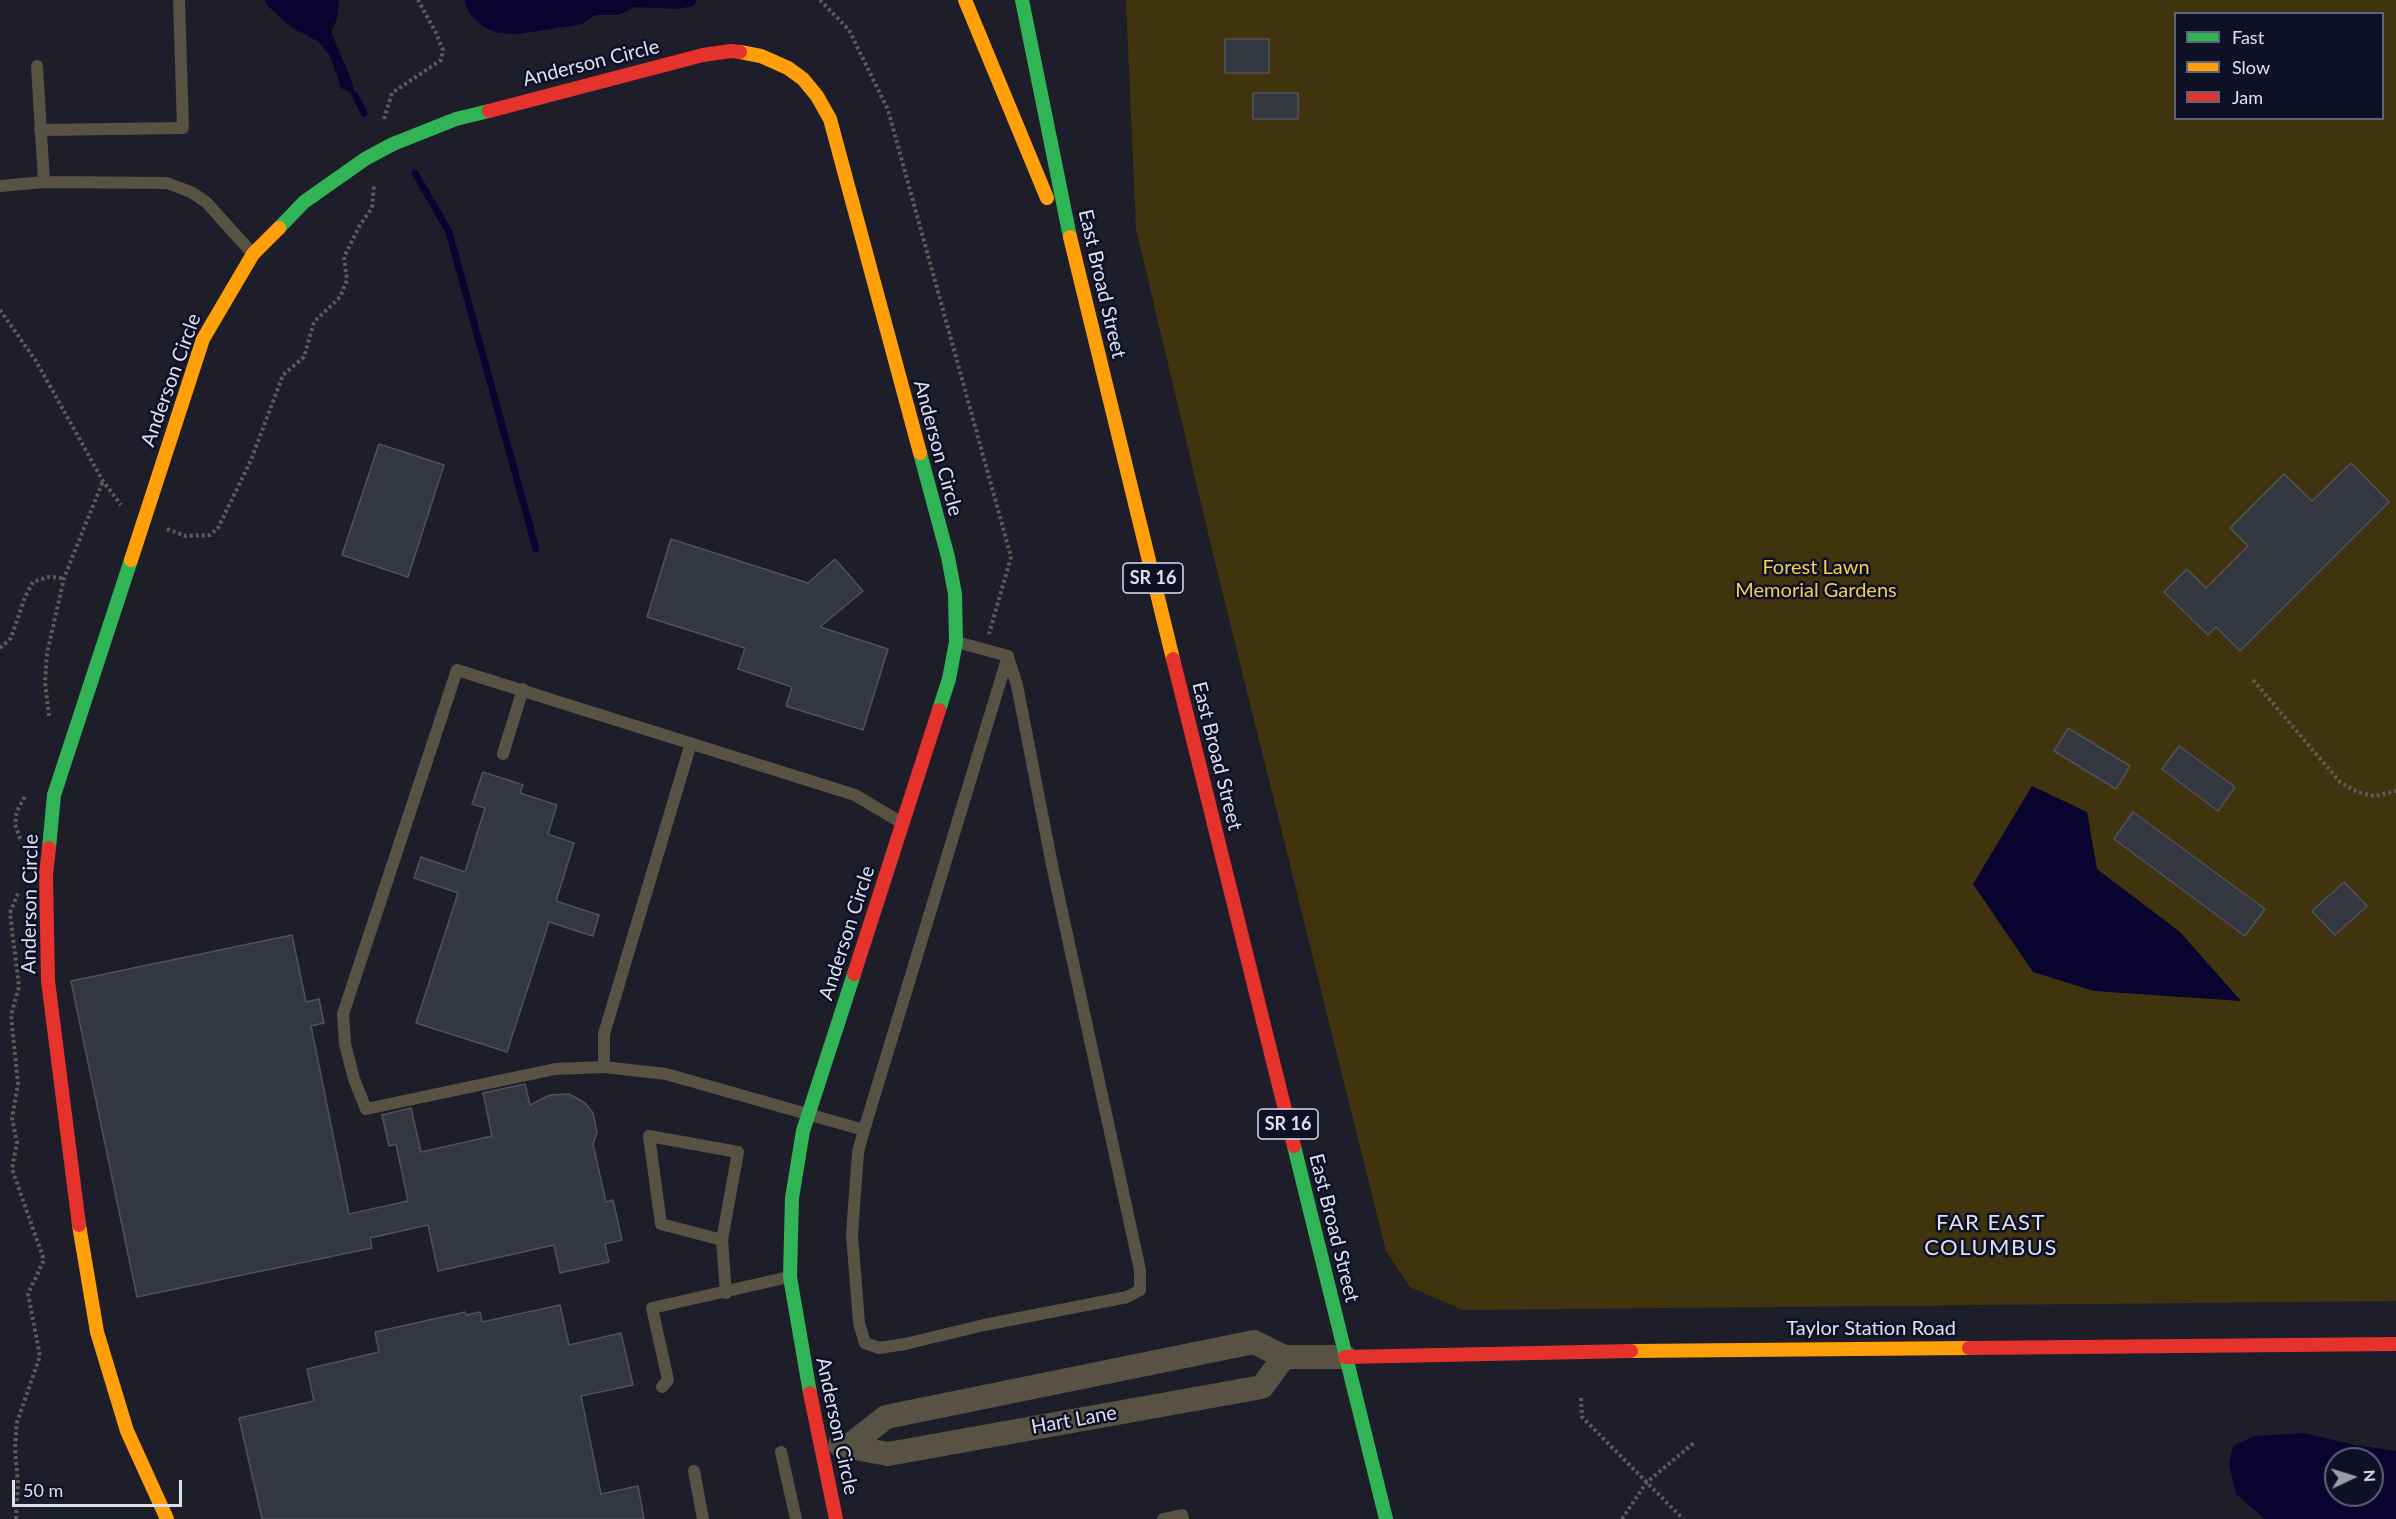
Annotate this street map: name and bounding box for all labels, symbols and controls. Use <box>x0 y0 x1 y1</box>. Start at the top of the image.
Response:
legend <box>2174 12 2384 120</box>
text: Fast <box>2232 26 2264 48</box>
street label: Anderson Circle <box>520 34 662 92</box>
text: Slow <box>2232 56 2270 78</box>
text: Jam <box>2232 86 2263 108</box>
street label: East Broad Street <box>1073 207 1131 361</box>
street label: Anderson Circle <box>136 310 206 450</box>
street label: Anderson Circle <box>908 377 968 519</box>
park label: Forest Lawn Memorial Gardens <box>1735 556 1897 603</box>
road number: SR 16 <box>1123 563 1183 593</box>
street label: East Broad Street <box>1187 679 1247 833</box>
street label: Anderson Circle <box>17 834 43 974</box>
street label: Anderson Circle <box>814 863 880 1003</box>
road number: SR 16 <box>1258 1109 1318 1139</box>
street label: East Broad Street <box>1304 1151 1364 1305</box>
district label: FAR EAST COLUMBUS <box>1924 1210 2058 1262</box>
street label: Taylor Station Road <box>1786 1317 1956 1341</box>
street label: Anderson Circle <box>811 1355 863 1497</box>
street label: Hart Lane <box>1029 1401 1119 1439</box>
north arrow <box>2324 1447 2384 1507</box>
scale bar <box>15 1468 184 1506</box>
text: N <box>2361 1469 2380 1483</box>
text: 50 m <box>23 1479 63 1501</box>

